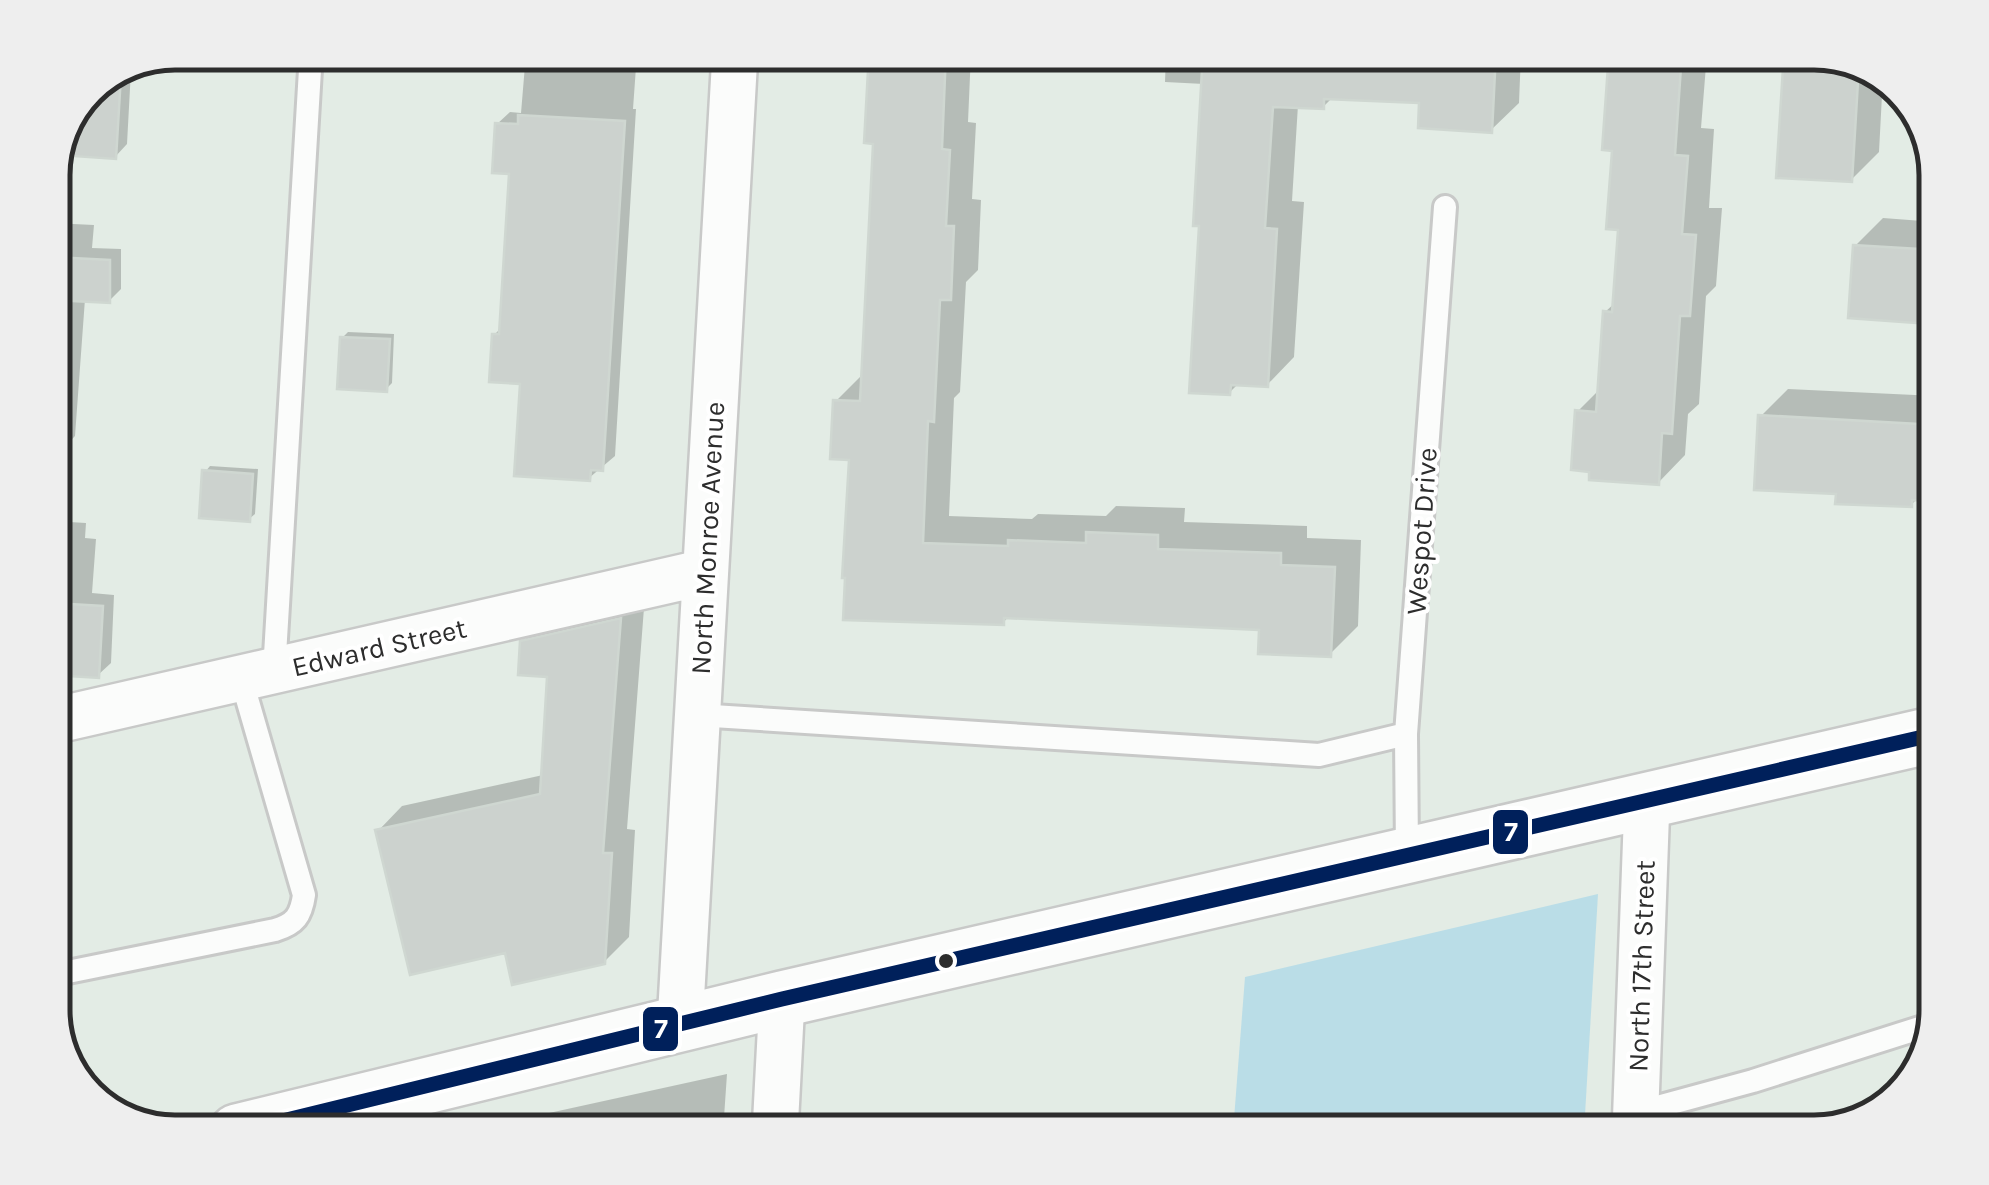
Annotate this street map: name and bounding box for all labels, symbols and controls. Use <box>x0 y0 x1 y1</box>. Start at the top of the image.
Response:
street label: North Monroe Avenue <box>684 401 731 675</box>
street label: Wespot Drive <box>1399 446 1444 616</box>
street label: Edward Street <box>289 611 470 684</box>
line badge: 7 <box>1491 808 1530 856</box>
text: 7 <box>1504 815 1518 848</box>
street label: North 17th Street <box>1621 860 1662 1073</box>
unlabelled marker <box>936 951 956 971</box>
line badge: 7 <box>641 1005 680 1053</box>
text: 7 <box>654 1012 668 1045</box>

